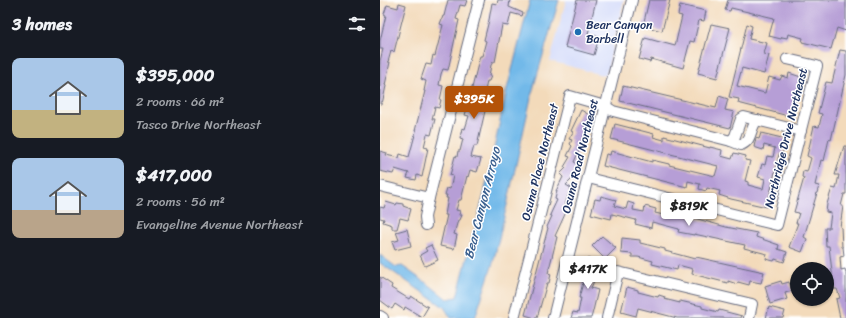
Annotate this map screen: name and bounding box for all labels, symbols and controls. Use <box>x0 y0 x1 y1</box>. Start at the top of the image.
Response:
text: 3 homes <box>12 9 72 39</box>
icon: filters <box>346 13 368 35</box>
place label: Bear Canyon Barbell <box>586 14 653 50</box>
marker: Bear Canyon Barbell <box>573 27 583 37</box>
text: $395,000 <box>136 60 214 90</box>
street label: Northridge Drive Northeast <box>758 66 814 210</box>
icon: home <box>44 74 92 122</box>
pin: $395K <box>446 86 502 120</box>
text: $395K <box>454 87 494 110</box>
text: 2 rooms · 66 m² <box>136 90 224 113</box>
street label: Osuna Road Northeast <box>555 96 605 216</box>
street label: Osuna Place Northeast <box>515 100 565 223</box>
text: Tasco Drive Northeast <box>136 113 261 136</box>
water label: Bear Canyon Arroyo <box>457 143 507 261</box>
text: $417,000 <box>136 160 212 190</box>
icon: home <box>44 174 92 222</box>
text: 2 rooms · 56 m² <box>136 190 225 213</box>
pin: $819K <box>661 193 717 227</box>
text: $819K <box>670 194 708 217</box>
text: Evangeline Avenue Northeast <box>136 213 303 236</box>
pin: $417K <box>560 256 616 290</box>
text: $417K <box>569 257 607 280</box>
map controls <box>790 262 834 306</box>
button: locate <box>790 262 834 306</box>

